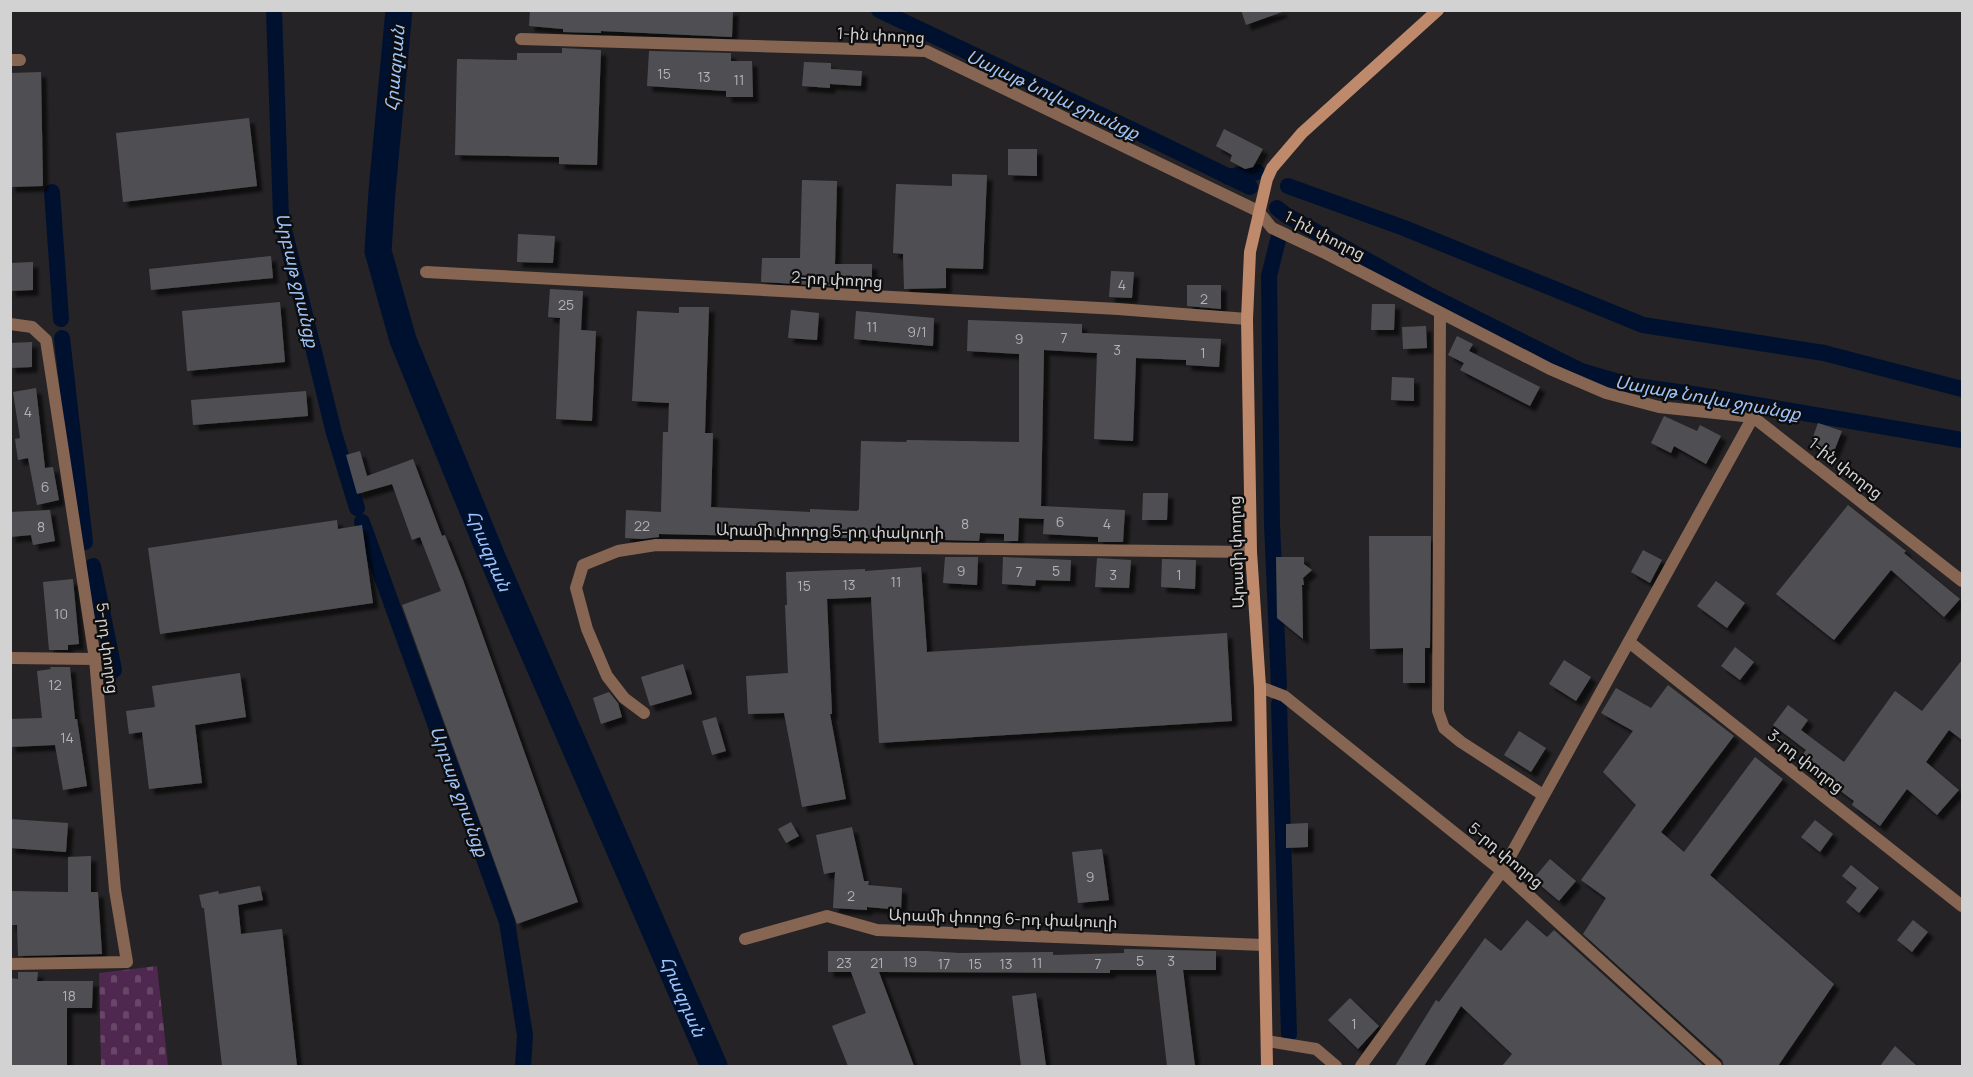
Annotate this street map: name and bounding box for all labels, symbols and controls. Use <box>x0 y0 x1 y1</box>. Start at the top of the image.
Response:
street label: 1-ին փողոց <box>836 22 926 48</box>
water label: Հրազդան <box>378 23 410 112</box>
water label: Սայաթ Նովա ջրանցք <box>963 43 1145 145</box>
house number: 15 <box>657 64 671 83</box>
house number: 13 <box>697 67 711 86</box>
house number: 11 <box>734 70 744 89</box>
street label: 1-ին փողոց <box>1281 205 1369 265</box>
water label: Արբաթ ջրանցք <box>271 210 325 351</box>
street label: 2-րդ փողոց <box>791 266 883 292</box>
house number: 4 <box>1118 275 1126 294</box>
house number: 2 <box>1200 289 1208 308</box>
house number: 25 <box>558 295 574 314</box>
house number: 11 <box>867 317 877 336</box>
house number: 9/1 <box>907 322 927 341</box>
house number: 7 <box>1060 328 1068 347</box>
house number: 9 <box>1015 329 1023 348</box>
house number: 3 <box>1113 340 1121 359</box>
house number: 1 <box>1200 343 1206 362</box>
water label: Սայաթ Նովա ջրանցք <box>1613 369 1804 425</box>
house number: 4 <box>24 402 32 421</box>
street label: 1-ին փողոց <box>1805 432 1887 504</box>
house number: 6 <box>41 477 49 496</box>
street label: Արամի փողոց <box>1223 495 1249 609</box>
water label: Հրազդան <box>462 506 518 596</box>
house number: 6 <box>1056 512 1064 531</box>
house number: 8 <box>961 514 969 533</box>
house number: 4 <box>1103 514 1111 533</box>
house number: 22 <box>634 516 650 535</box>
house number: 8 <box>37 517 45 536</box>
street label: Արամի փողոց 5-րդ փակուղի <box>716 518 944 544</box>
house number: 9 <box>957 561 965 580</box>
house number: 5 <box>1052 561 1060 580</box>
house number: 7 <box>1015 562 1023 581</box>
house number: 3 <box>1109 565 1117 584</box>
house number: 1 <box>1176 565 1182 584</box>
house number: 11 <box>891 572 901 591</box>
house number: 13 <box>842 575 856 594</box>
house number: 15 <box>797 576 811 595</box>
street label: 5-րդ փողոց <box>91 601 125 695</box>
house number: 10 <box>54 604 68 623</box>
house number: 12 <box>48 675 62 694</box>
water label: Արբաթ ջրանցք <box>425 722 495 861</box>
street label: 3-րդ փողոց <box>1763 724 1849 798</box>
house number: 14 <box>60 728 74 747</box>
street label: 5-րդ փողոց <box>1464 817 1548 893</box>
house number: 9 <box>1086 867 1094 886</box>
house number: 2 <box>847 886 855 905</box>
street label: Արամի փողոց 6-րդ փակուղի <box>888 903 1118 933</box>
house number: 5 <box>1136 951 1144 970</box>
house number: 3 <box>1167 951 1175 970</box>
water label: Հրազդան <box>655 952 712 1042</box>
house number: 19 <box>903 952 917 971</box>
house number: 23 <box>836 953 852 972</box>
house number: 21 <box>870 953 884 972</box>
house number: 11 <box>1032 953 1042 972</box>
house number: 17 <box>938 954 950 973</box>
house number: 15 <box>968 954 982 973</box>
house number: 13 <box>999 954 1013 973</box>
house number: 7 <box>1094 954 1102 973</box>
house number: 18 <box>62 986 76 1005</box>
house number: 1 <box>1351 1014 1357 1033</box>

